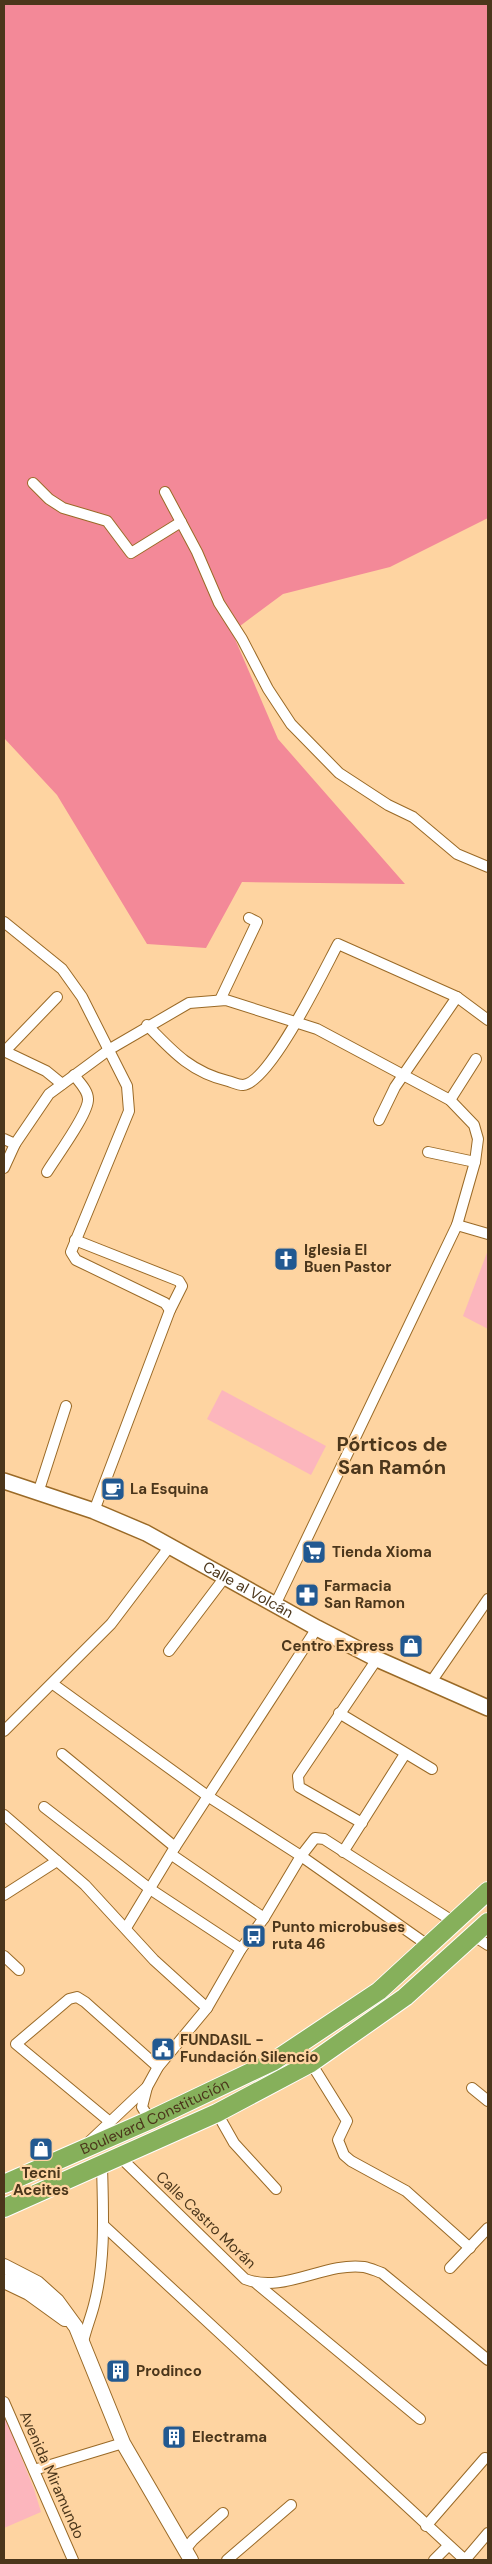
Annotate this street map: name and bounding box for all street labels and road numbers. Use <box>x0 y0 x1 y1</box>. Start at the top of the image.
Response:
street label: Calle al Volcán <box>199 1557 297 1623</box>
street label: Boulevard Constitución <box>77 2074 232 2159</box>
street label: Calle Castro Morán <box>152 2167 260 2273</box>
street label: Avenida Miramundo <box>15 2408 89 2542</box>

